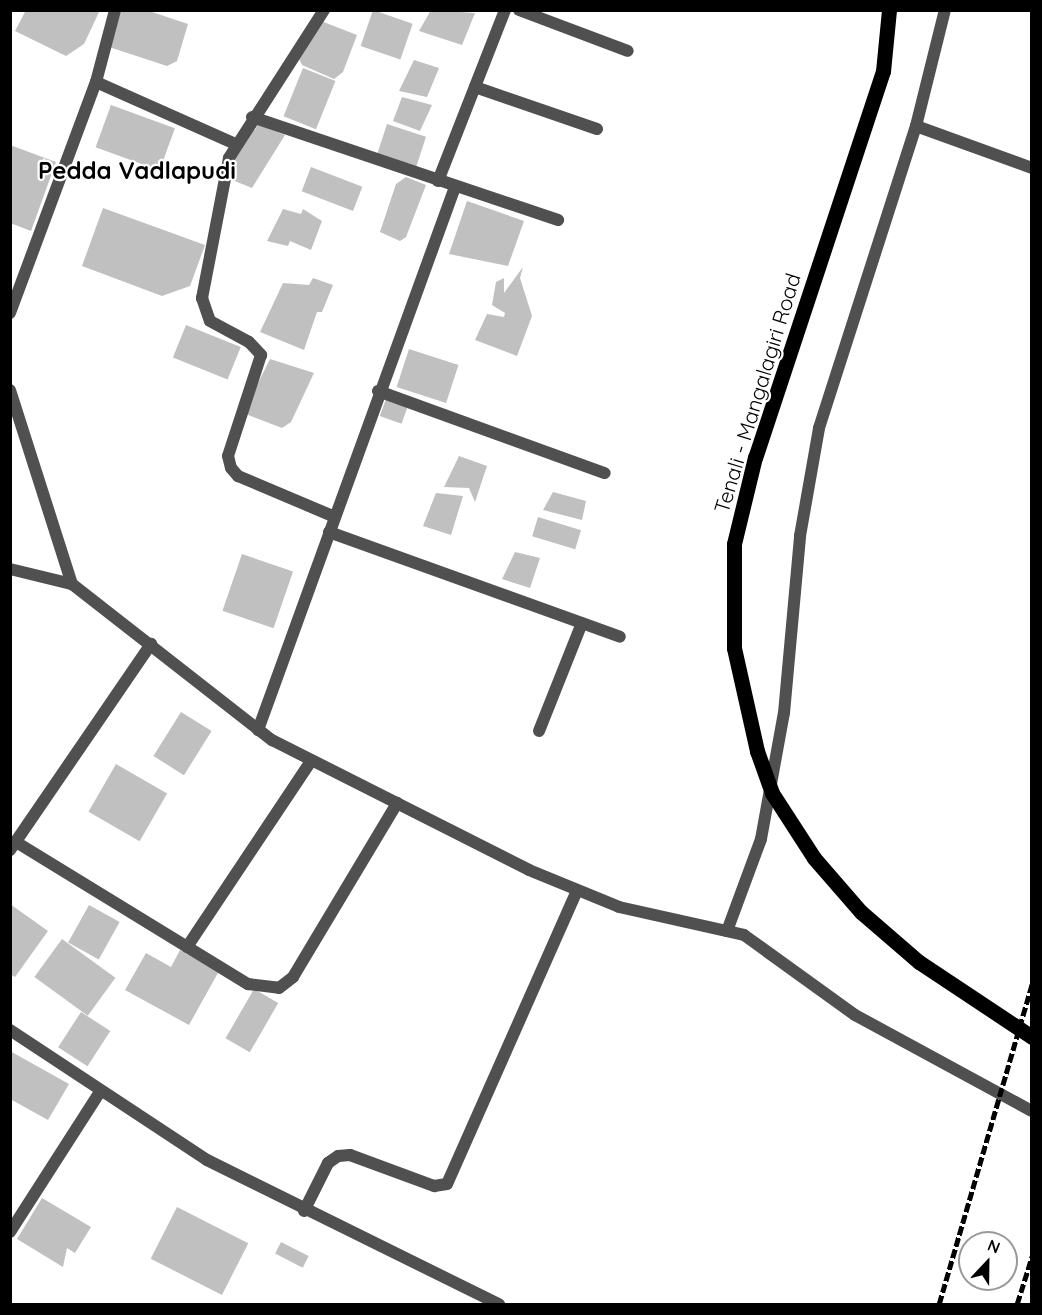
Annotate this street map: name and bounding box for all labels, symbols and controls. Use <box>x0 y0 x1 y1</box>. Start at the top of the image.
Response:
district label: Pedda Vadlapudi <box>38 157 236 185</box>
street label: Tenali - Mangalagiri Road <box>708 270 806 516</box>
north arrow <box>958 1231 1018 1291</box>
text: N <box>985 1235 1003 1258</box>

